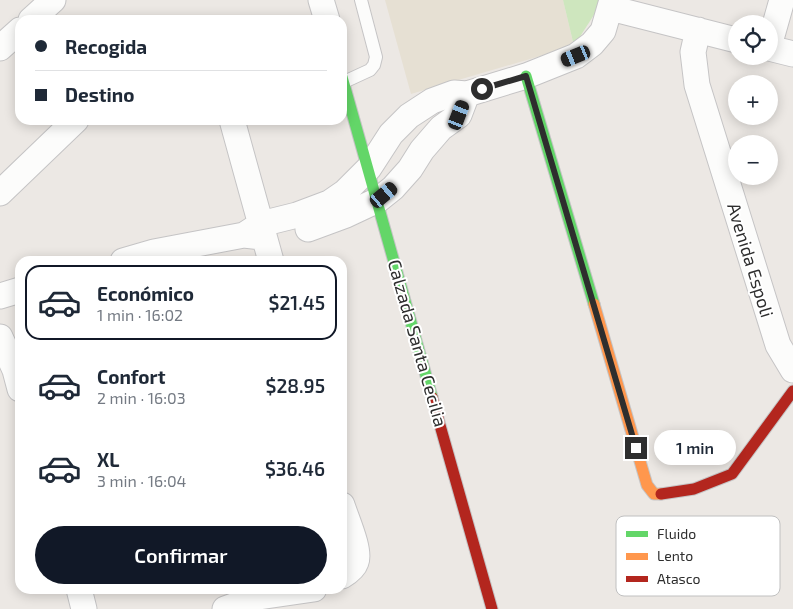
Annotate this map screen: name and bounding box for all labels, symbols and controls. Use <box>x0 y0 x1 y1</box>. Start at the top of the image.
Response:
map controls <box>728 15 778 185</box>
button: locate <box>728 15 778 65</box>
text: Recogida <box>65 35 147 58</box>
car <box>559 43 592 69</box>
button: + <box>728 75 778 125</box>
route start <box>471 78 493 100</box>
text: Destino <box>65 83 134 106</box>
car <box>446 98 471 132</box>
button: − <box>728 135 778 185</box>
car <box>367 180 400 210</box>
street label: Avenida Espoli <box>723 200 779 320</box>
street label: Calzada Santa Cecilia <box>384 257 452 429</box>
icon: car <box>37 280 82 325</box>
text: Económico <box>97 282 194 305</box>
text: $21.45 <box>269 291 325 314</box>
text: 1 min · 16:02 <box>97 305 183 324</box>
icon: car <box>37 363 82 408</box>
text: Confort <box>97 365 165 388</box>
text: $28.95 <box>266 374 325 397</box>
text: 2 min · 16:03 <box>97 388 186 407</box>
callout: 1 min <box>654 430 736 466</box>
route end <box>625 437 647 459</box>
text: 1 min <box>676 438 714 457</box>
icon: car <box>37 446 82 491</box>
text: XL <box>97 448 119 471</box>
text: $36.46 <box>265 457 325 480</box>
text: 3 min · 16:04 <box>97 471 186 490</box>
legend <box>616 516 780 596</box>
text: Fluido <box>657 525 696 542</box>
button: Confirmar <box>35 526 327 584</box>
text: Lento <box>657 547 693 564</box>
text: Atasco <box>657 570 700 587</box>

